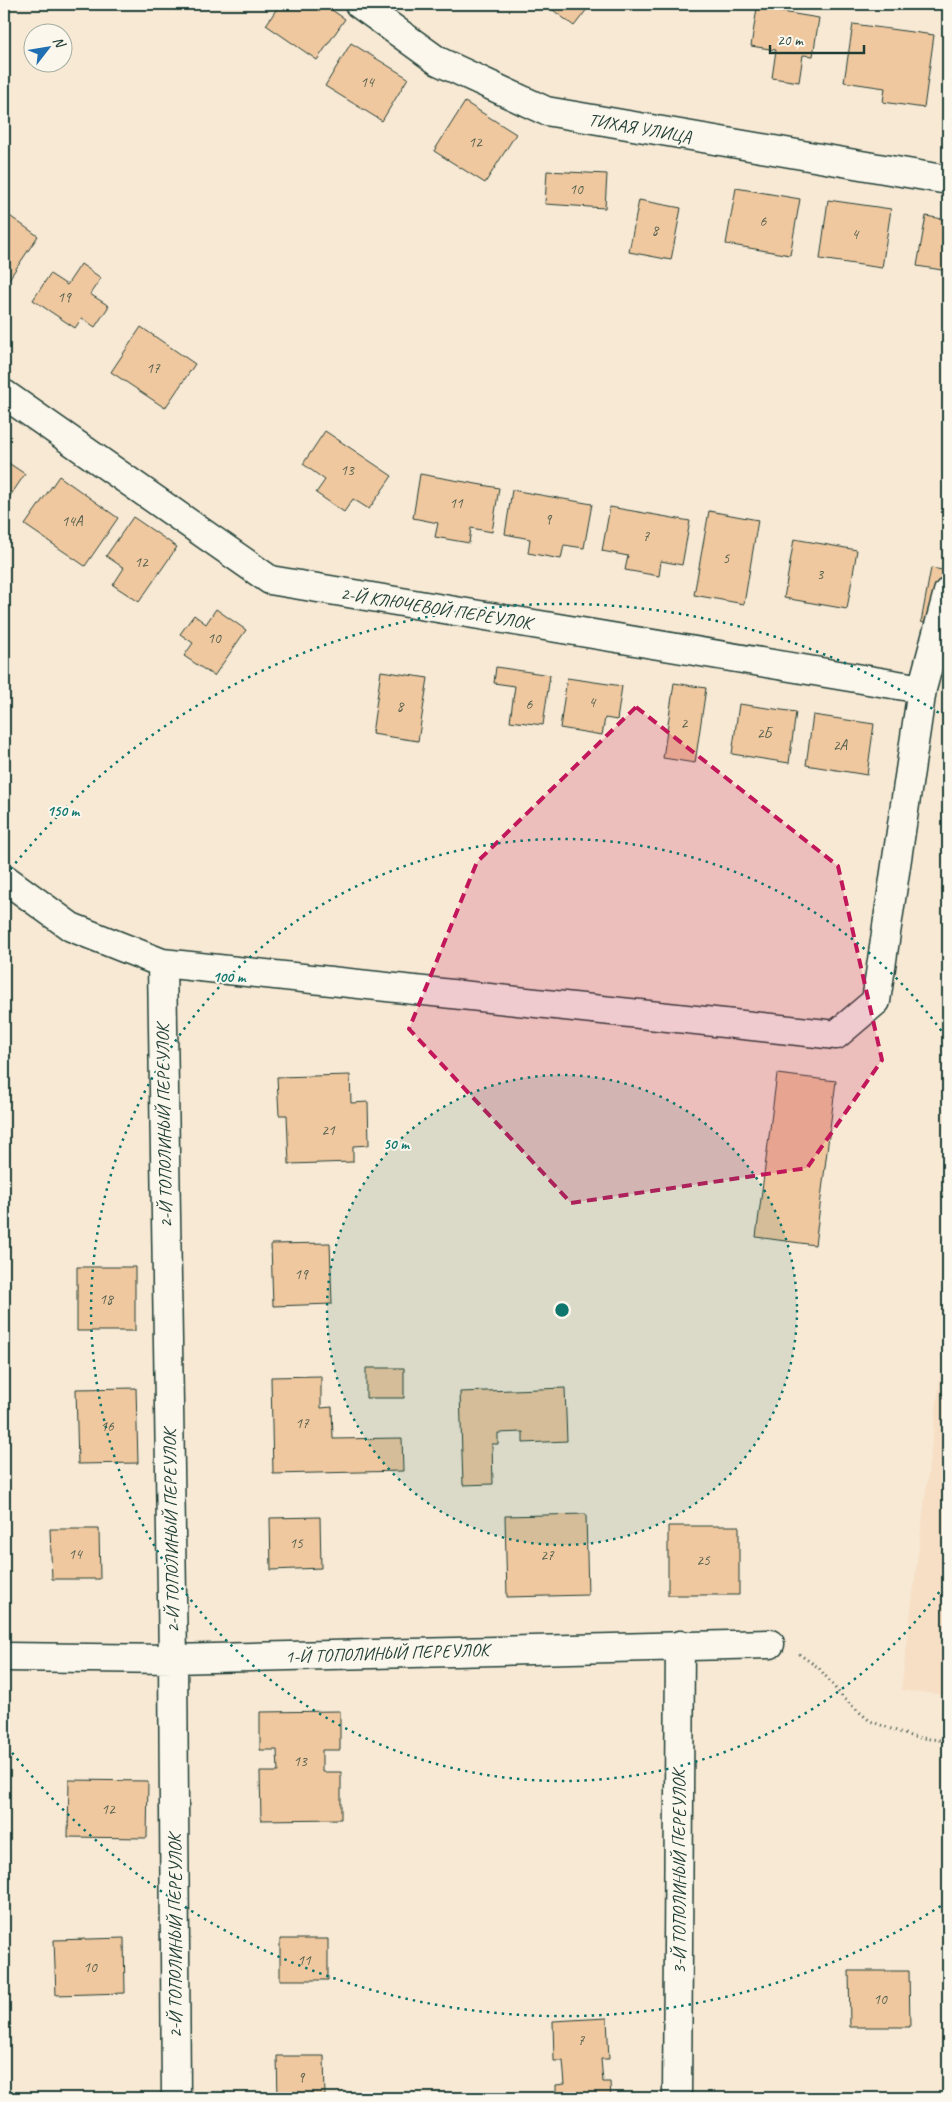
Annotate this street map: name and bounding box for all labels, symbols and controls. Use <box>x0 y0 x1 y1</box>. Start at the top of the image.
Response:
north arrow <box>22 22 72 72</box>
scale bar <box>770 22 863 54</box>
text: 20 m <box>777 31 804 50</box>
text: N <box>49 33 69 52</box>
house number: 14 <box>360 73 375 92</box>
street label: ТИХАЯ УЛИЦА <box>587 108 694 148</box>
house number: 12 <box>468 133 483 152</box>
house number: 10 <box>569 180 584 199</box>
house number: 6 <box>760 212 768 231</box>
house number: 8 <box>652 221 660 240</box>
house number: 4 <box>852 225 860 244</box>
house number: 19 <box>57 288 72 307</box>
house number: 17 <box>146 359 161 378</box>
house number: 13 <box>340 461 355 480</box>
house number: 11 <box>449 494 464 513</box>
house number: 9 <box>545 510 553 529</box>
house number: 14А <box>61 512 84 531</box>
house number: 7 <box>643 527 651 546</box>
house number: 5 <box>723 549 731 568</box>
house number: 12 <box>134 553 149 572</box>
house number: 3 <box>817 565 825 584</box>
street label: 2-Й КЛЮЧЕВОЙ ПЕРЕУЛОК <box>339 582 537 635</box>
house number: 10 <box>207 629 222 648</box>
house number: 4 <box>589 693 597 712</box>
house number: 6 <box>526 695 534 714</box>
house number: 8 <box>397 697 405 716</box>
house number: 2 <box>681 714 689 733</box>
house number: 2Б <box>757 724 774 743</box>
house number: 2А <box>833 736 849 755</box>
text: 150 m <box>47 802 81 821</box>
text: 100 m <box>213 968 247 987</box>
street label: 2-Й ТОПОЛИНЫЙ ПЕРЕУЛОК <box>151 1020 177 1228</box>
house number: 21 <box>321 1121 336 1140</box>
text: 50 m <box>383 1135 410 1154</box>
house number: 19 <box>294 1265 309 1284</box>
house number: 18 <box>99 1290 114 1309</box>
centre of rings <box>553 1301 571 1319</box>
house number: 17 <box>295 1414 310 1433</box>
house number: 16 <box>100 1417 115 1436</box>
street label: 2-Й ТОПОЛИНЫЙ ПЕРЕУЛОК <box>158 1425 184 1633</box>
house number: 15 <box>289 1534 304 1553</box>
house number: 14 <box>68 1545 83 1564</box>
house number: 27 <box>540 1546 555 1565</box>
house number: 25 <box>696 1551 711 1570</box>
street label: 1-Й ТОПОЛИНЫЙ ПЕРЕУЛОК <box>285 1638 493 1668</box>
house number: 13 <box>293 1752 308 1771</box>
street label: 3-Й ТОПОЛИНЫЙ ПЕРЕУЛОК <box>668 1766 690 1974</box>
house number: 12 <box>101 1800 116 1819</box>
street label: 2-Й ТОПОЛИНЫЙ ПЕРЕУЛОК <box>164 1830 186 2038</box>
house number: 11 <box>297 1951 312 1970</box>
house number: 10 <box>83 1958 98 1977</box>
house number: 10 <box>873 1990 888 2009</box>
house number: 7 <box>578 2031 586 2050</box>
house number: 9 <box>298 2068 306 2087</box>

